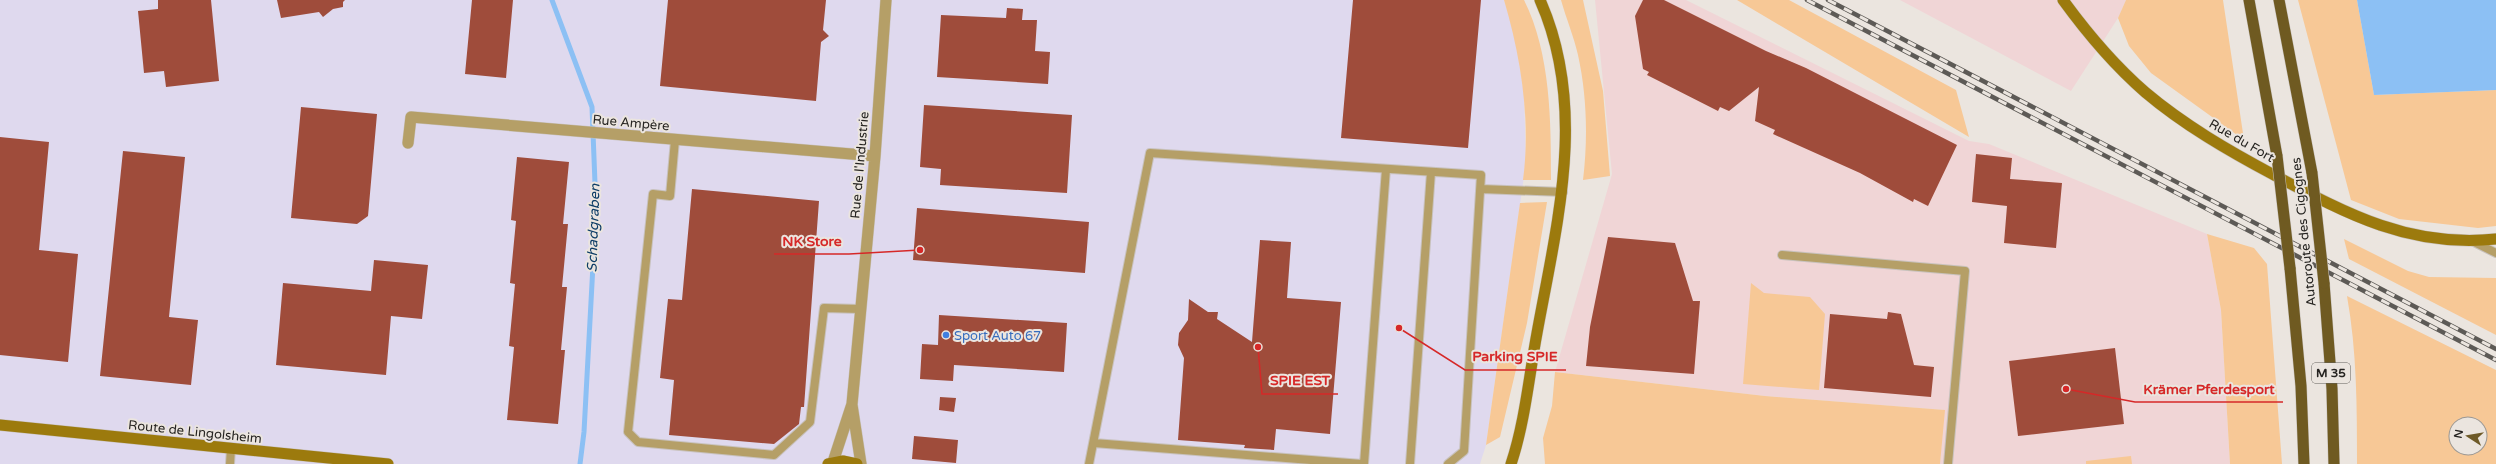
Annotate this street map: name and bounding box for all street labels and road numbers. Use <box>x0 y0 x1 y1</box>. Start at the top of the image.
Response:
street label: Rue de l'Industrie <box>847 111 873 219</box>
street label: Rue Ampère <box>592 112 670 134</box>
street label: Rue du Fort <box>2206 116 2277 166</box>
street label: Autoroute des Cigognes <box>2288 157 2320 307</box>
road number: M 35 <box>2312 363 2350 383</box>
street label: Route de Lingolsheim <box>127 417 263 447</box>

